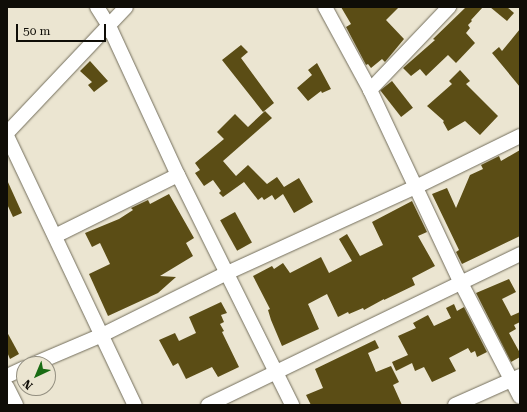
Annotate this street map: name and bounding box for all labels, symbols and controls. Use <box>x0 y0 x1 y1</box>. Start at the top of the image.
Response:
scale bar <box>18 16 108 42</box>
text: 50 m <box>23 24 50 38</box>
north arrow <box>16 356 56 396</box>
text: N <box>20 377 36 392</box>

